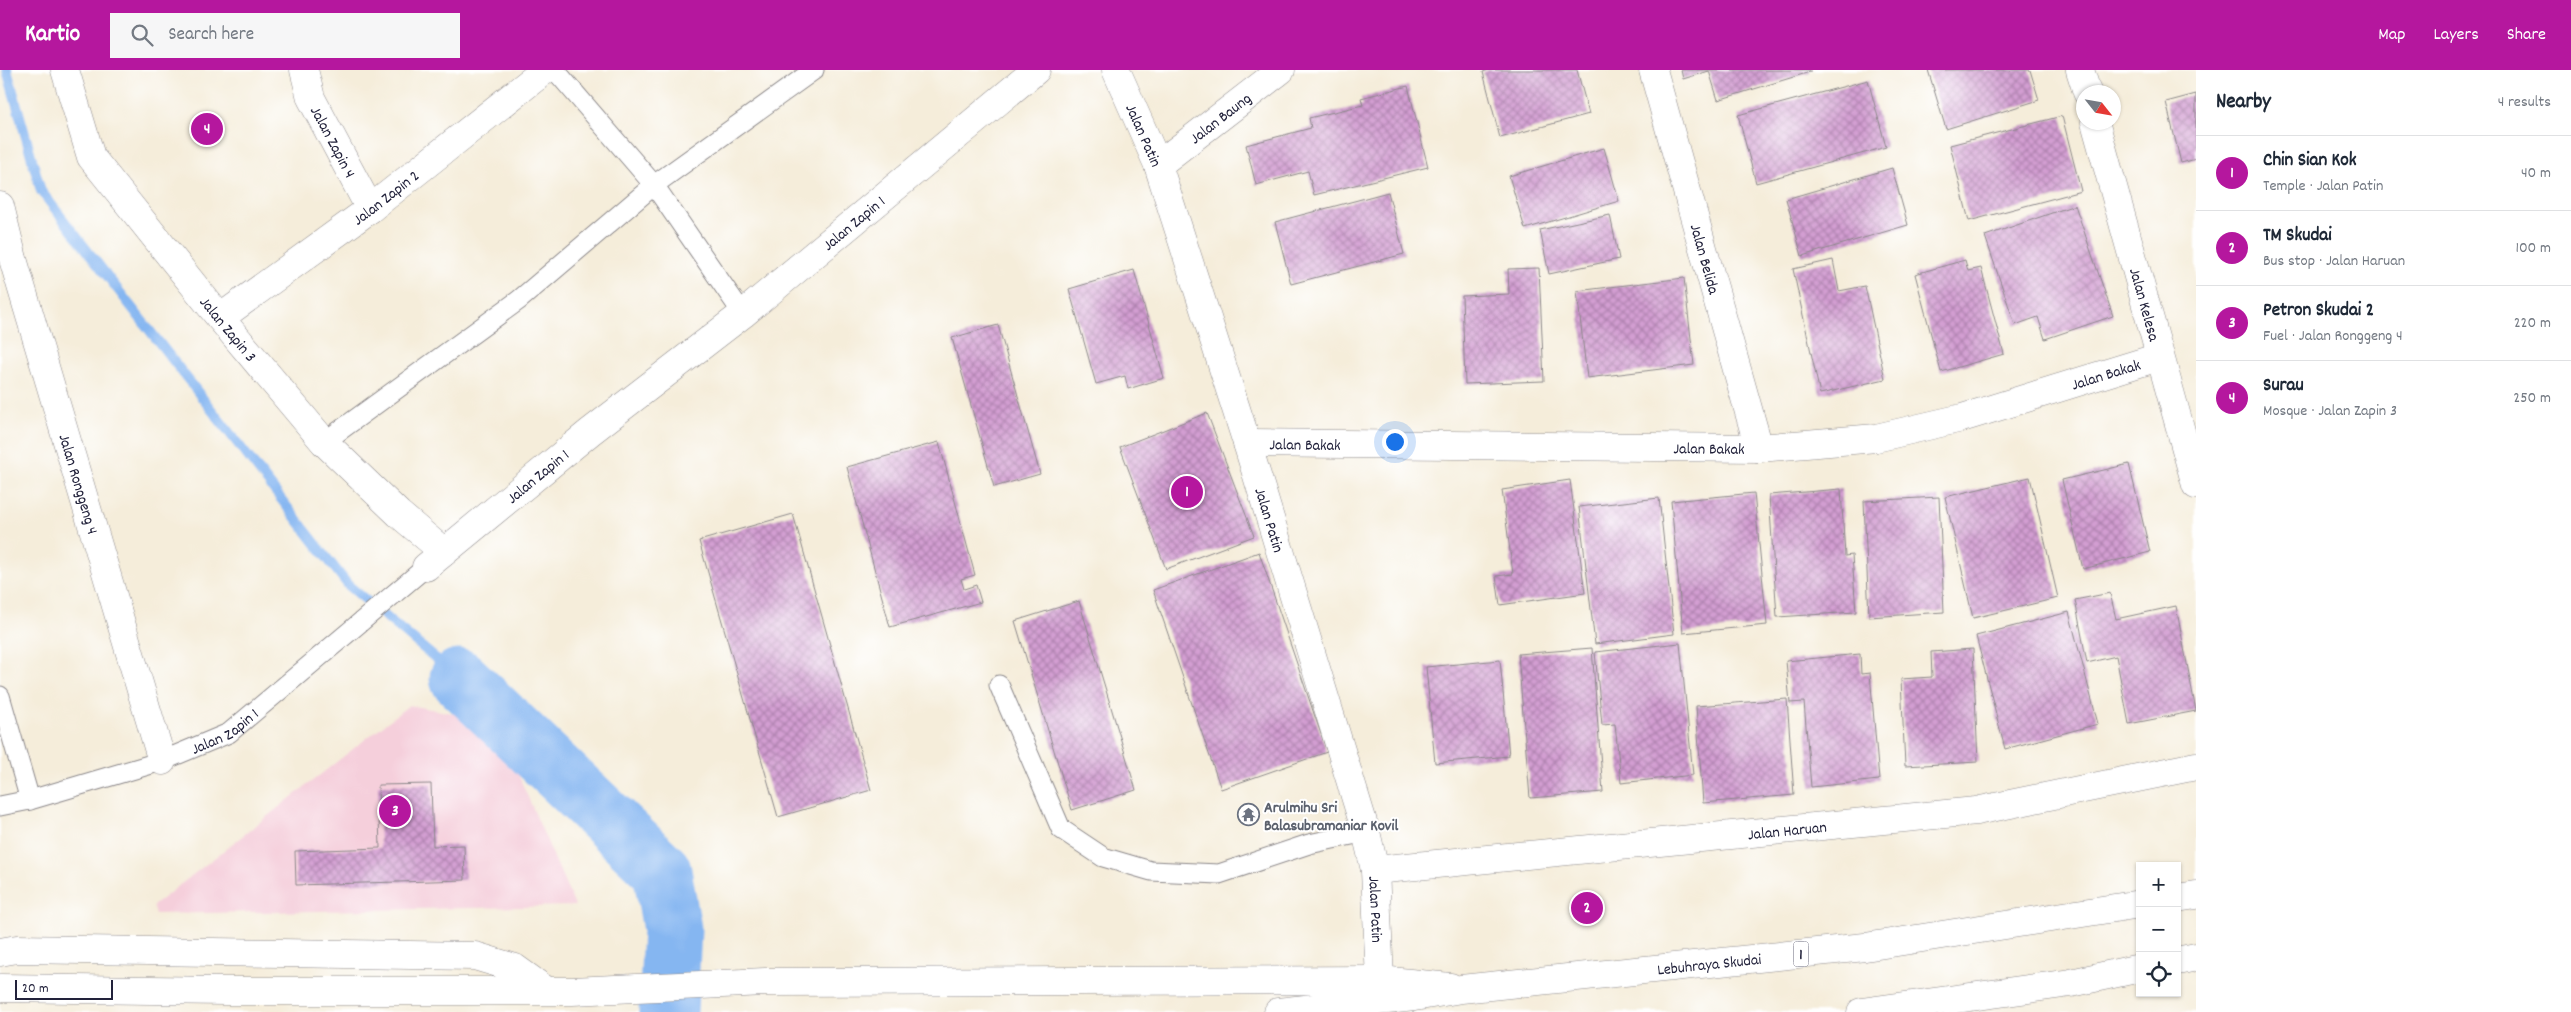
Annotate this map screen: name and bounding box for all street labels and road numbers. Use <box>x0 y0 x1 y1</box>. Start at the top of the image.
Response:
street label: Jalan Baung <box>1186 88 1257 150</box>
street label: Jalan Patin <box>1118 101 1166 171</box>
street label: Jalan Zapin 4 <box>303 103 360 183</box>
street label: Jalan Zapin 2 <box>349 165 425 232</box>
street label: Jalan Zapin 1 <box>818 191 891 257</box>
street label: Jalan Belida <box>1683 222 1724 298</box>
street label: Jalan Kelesa <box>2122 265 2165 345</box>
street label: Jalan Zapin 3 <box>193 292 261 368</box>
street label: Jalan Bakak <box>2069 354 2144 398</box>
street label: Jalan Ronggeng 4 <box>52 431 103 538</box>
street label: Jalan Bakak <box>1269 434 1341 458</box>
street label: Jalan Bakak <box>1673 438 1745 462</box>
street label: Jalan Zapin 1 <box>502 445 575 510</box>
street label: Jalan Patin <box>1247 485 1289 556</box>
street label: Jalan Zapin 1 <box>188 704 265 762</box>
street label: Jalan Haruan <box>1747 817 1828 847</box>
street label: Jalan Patin <box>1361 876 1387 943</box>
road number: 1 <box>1794 942 1808 966</box>
street label: Lebuhraya Skudai <box>1656 949 1763 983</box>

